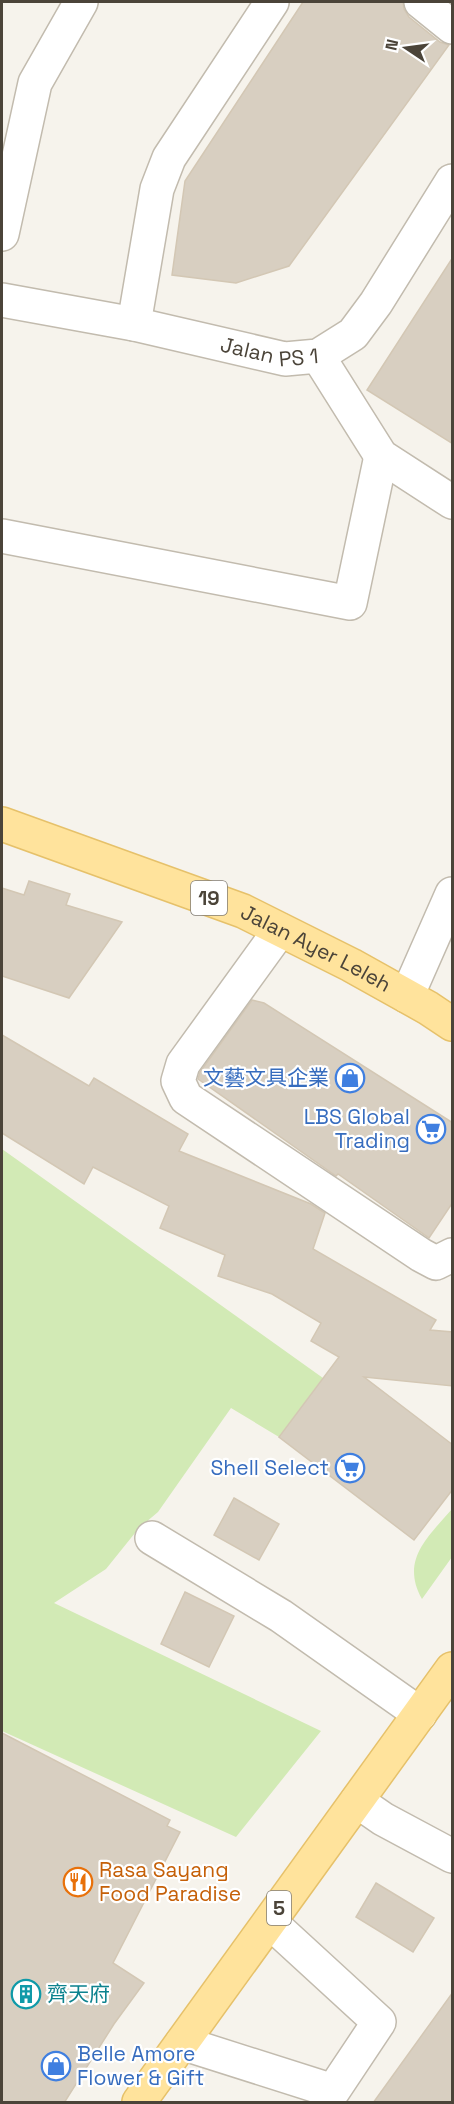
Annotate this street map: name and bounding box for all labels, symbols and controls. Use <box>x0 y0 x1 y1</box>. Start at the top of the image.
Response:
north arrow <box>376 18 436 78</box>
text: N <box>380 37 403 52</box>
street label: Jalan PS 1 <box>218 331 319 373</box>
road number: 19 <box>191 881 227 915</box>
street label: Jalan Ayer Leleh <box>236 898 396 998</box>
shop icon: 文藝文具企業 <box>334 1062 366 1094</box>
place label: 文藝文具企業 <box>203 1064 329 1091</box>
place label: LBS Global Trading <box>304 1103 410 1154</box>
supermarket icon: LBS Global Trading <box>415 1113 447 1145</box>
supermarket icon: Shell Select <box>334 1452 366 1484</box>
place label: Shell Select <box>210 1454 329 1481</box>
place label: Rasa Sayang Food Paradise <box>99 1856 241 1907</box>
restaurant icon: Rasa Sayang Food Paradise <box>62 1866 94 1898</box>
road number: 5 <box>267 1891 291 1925</box>
building icon: 齊天府 <box>10 1978 42 2010</box>
place label: 齊天府 <box>47 1980 110 2007</box>
place label: Belle Amore Flower & Gift <box>77 2040 204 2091</box>
shop icon: Belle Amore Flower & Gift <box>40 2050 72 2082</box>

